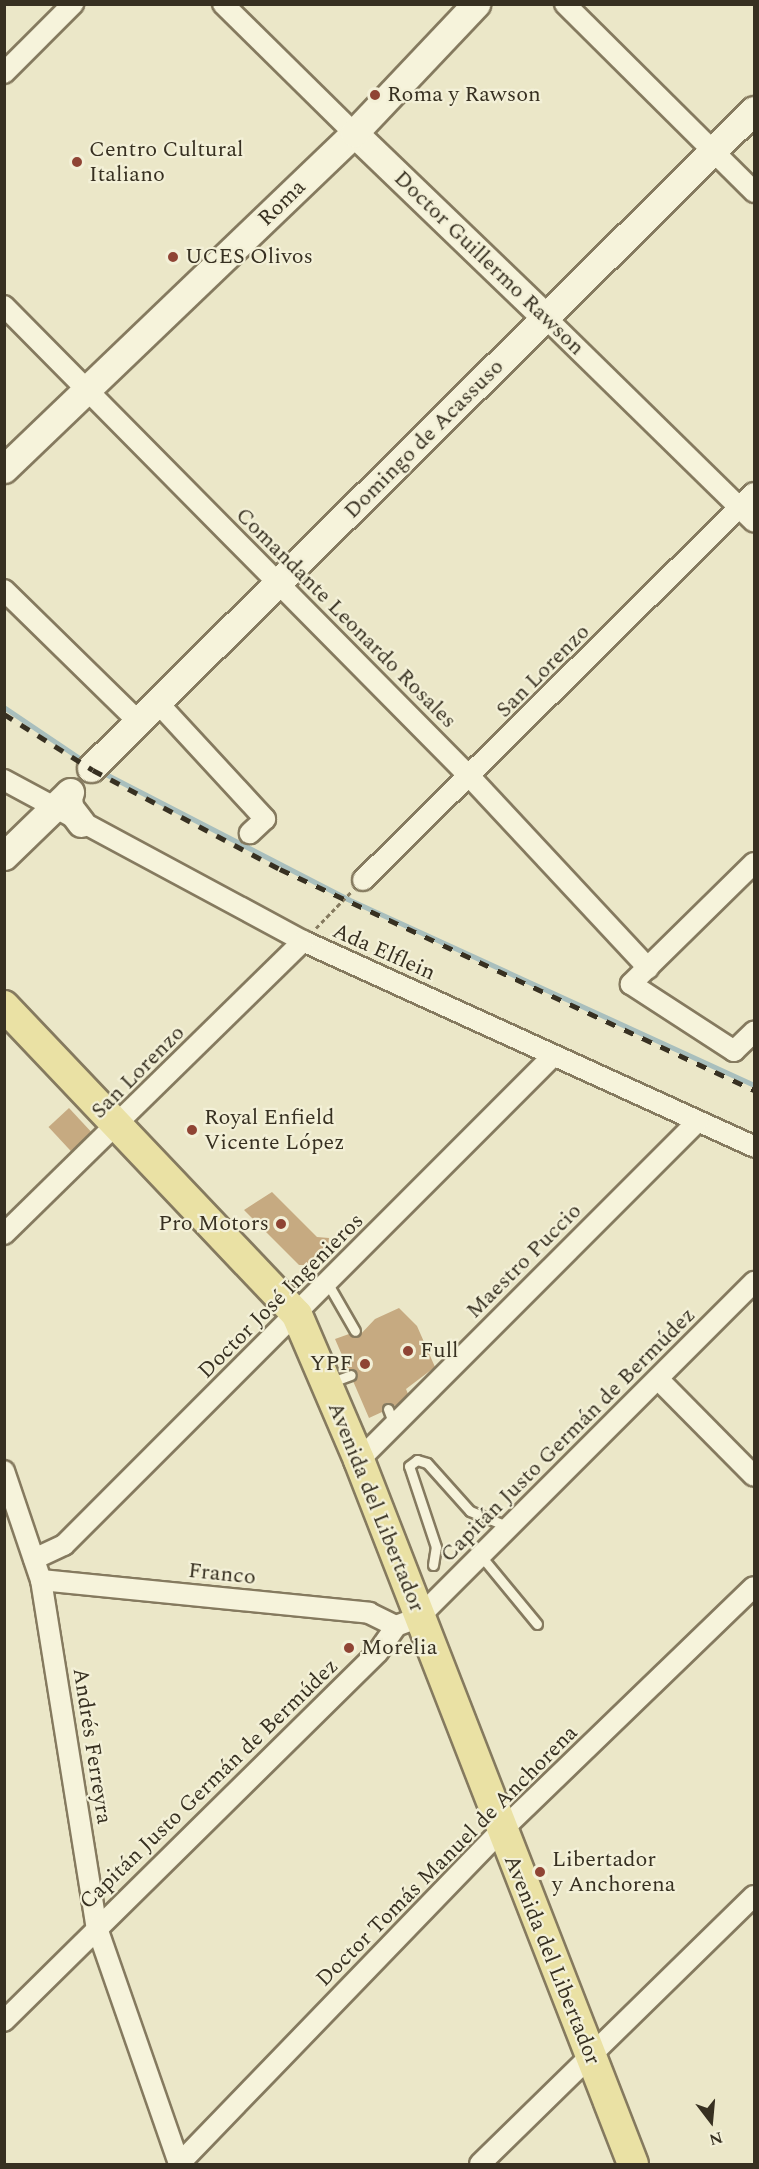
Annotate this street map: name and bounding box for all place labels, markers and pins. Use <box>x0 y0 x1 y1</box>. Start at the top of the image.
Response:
place label: Roma y Rawson <box>387 82 541 108</box>
marker: Roma y Rawson <box>368 88 382 102</box>
place label: Centro Cultural Italiano <box>89 136 244 188</box>
marker: Centro Cultural Italiano <box>70 155 84 169</box>
place label: UCES Olivos <box>185 244 313 270</box>
marker: UCES Olivos <box>166 250 180 264</box>
place label: Royal Enfield Vicente López <box>204 1104 345 1156</box>
marker: Royal Enfield Vicente López <box>185 1123 199 1137</box>
place label: Pro Motors <box>158 1211 269 1237</box>
marker: Pro Motors <box>274 1217 288 1231</box>
place label: Full <box>420 1338 459 1364</box>
marker: Full <box>401 1344 415 1358</box>
place label: YPF <box>310 1351 353 1377</box>
marker: YPF <box>358 1357 372 1371</box>
place label: Morelia <box>361 1635 437 1661</box>
marker: Morelia <box>342 1641 356 1655</box>
place label: Libertador y Anchorena <box>552 1846 675 1898</box>
marker: Libertador y Anchorena <box>533 1865 547 1879</box>

